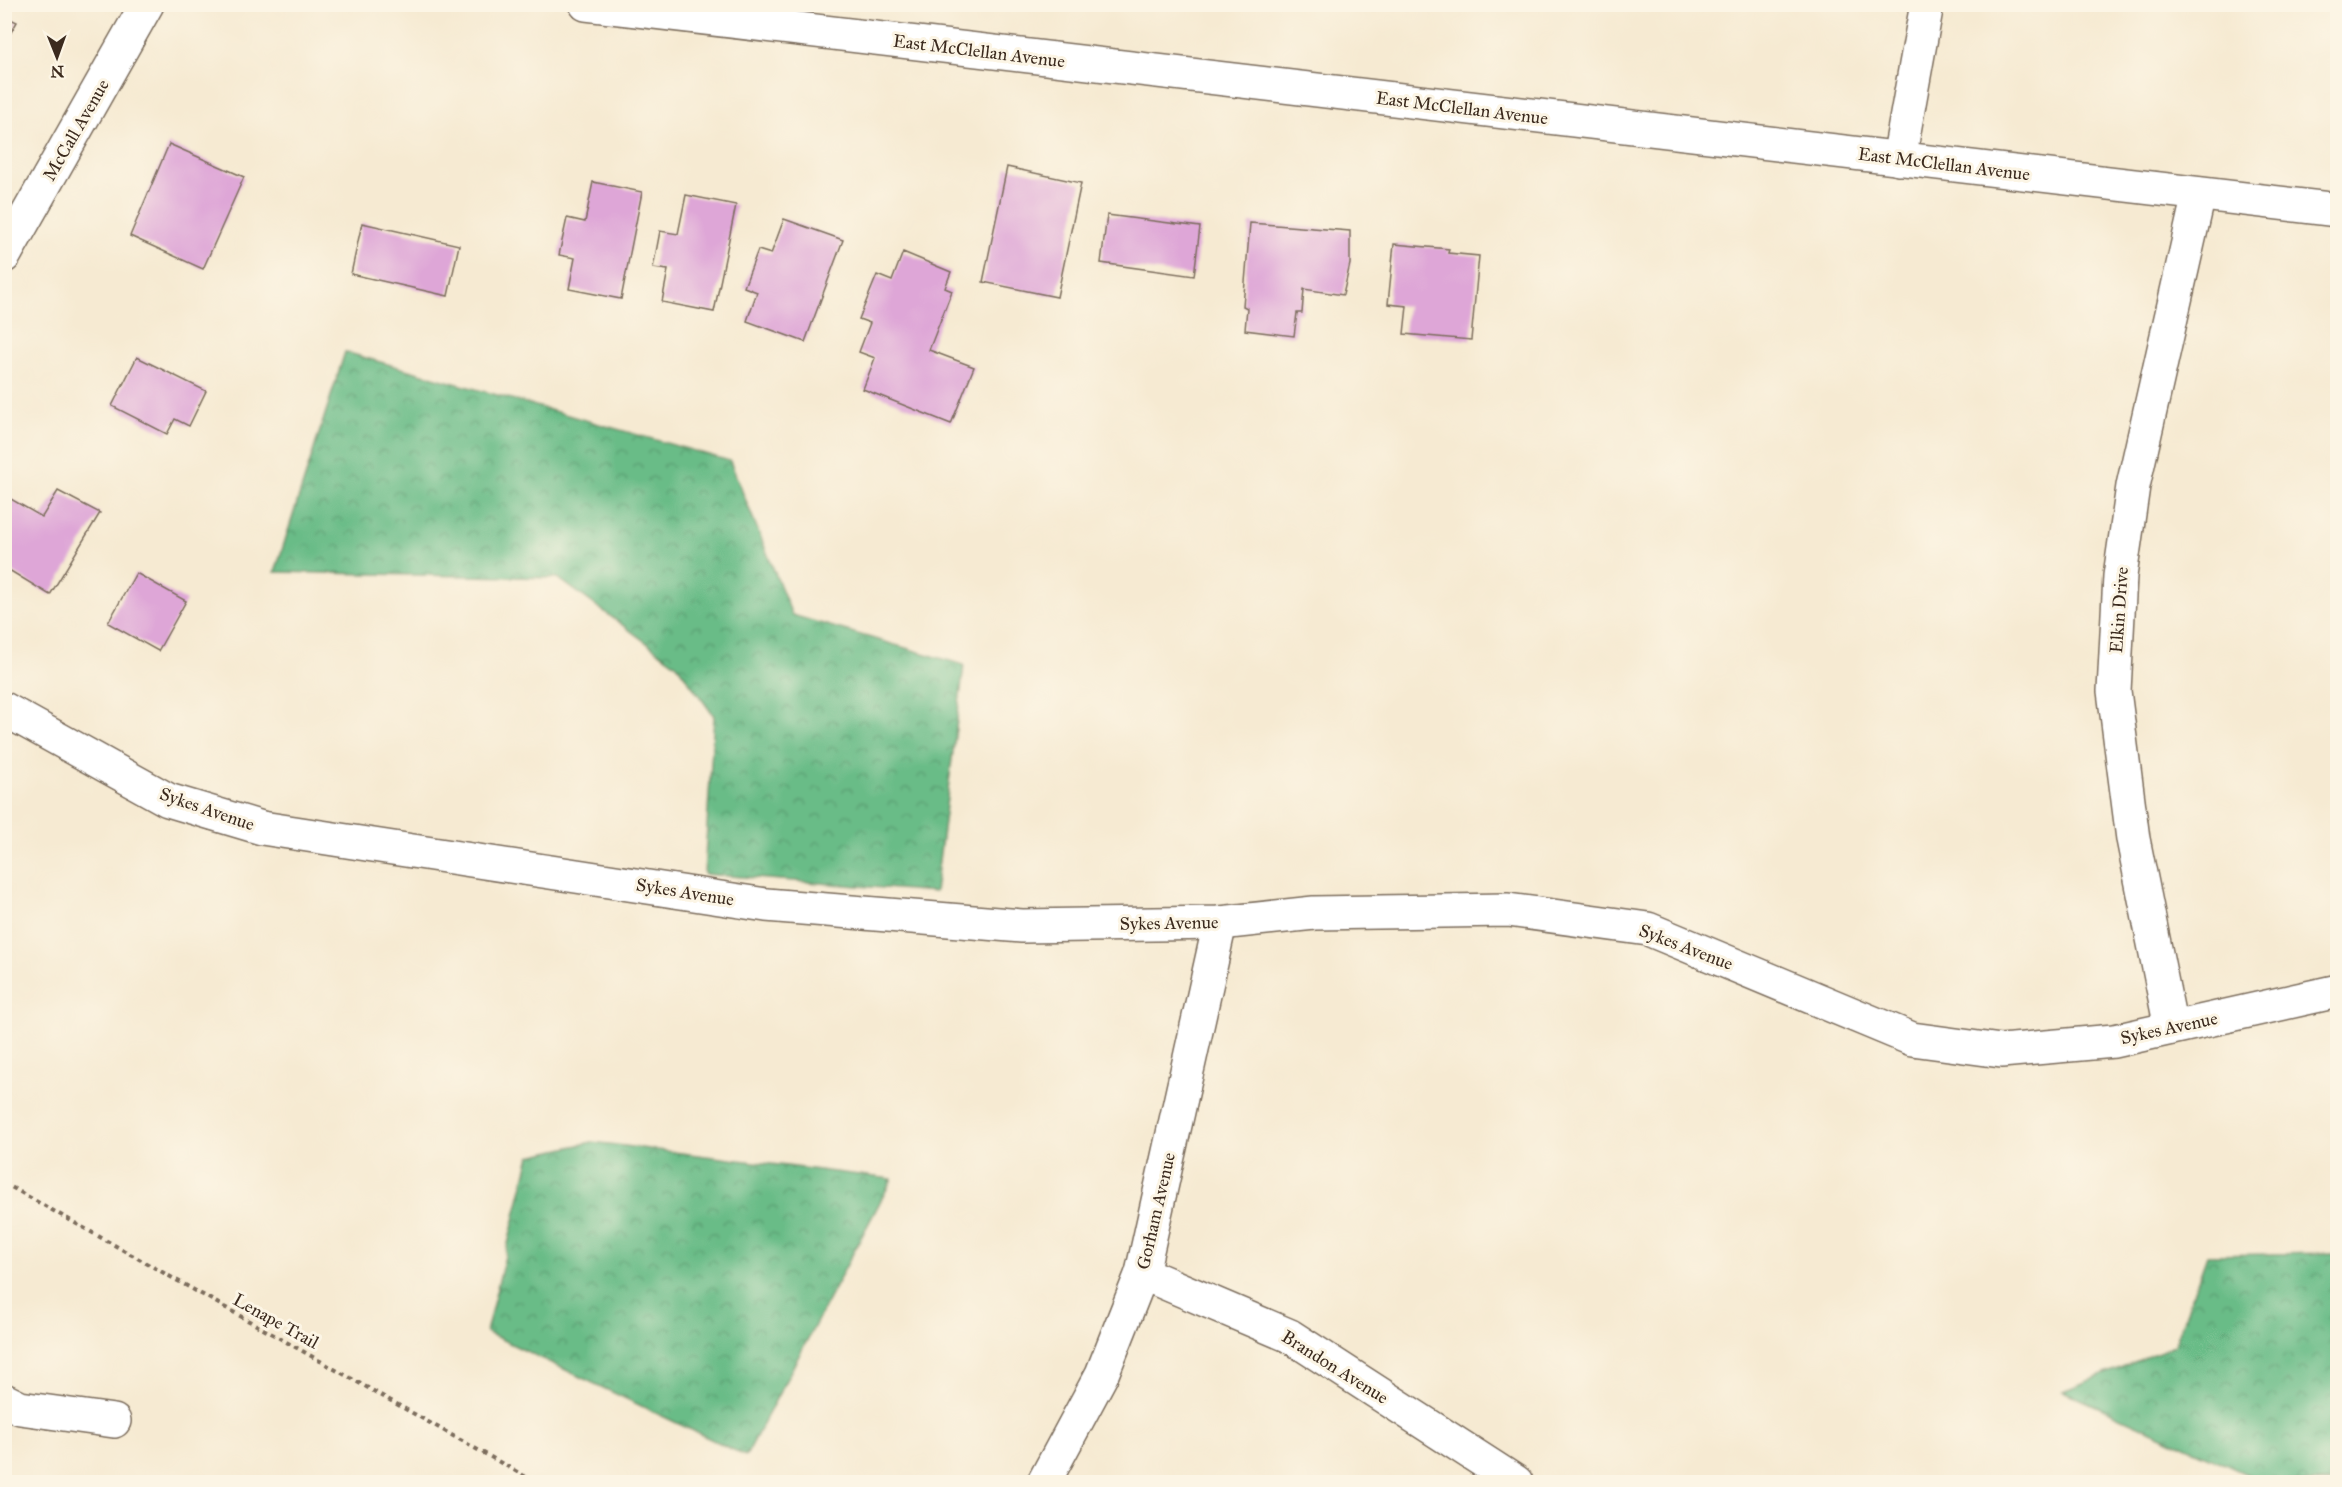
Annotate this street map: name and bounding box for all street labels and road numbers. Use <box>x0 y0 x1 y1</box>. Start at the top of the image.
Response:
street label: East McClellan Avenue <box>892 30 1066 72</box>
street label: McCall Avenue <box>38 75 114 185</box>
street label: East McClellan Avenue <box>1375 87 1549 129</box>
street label: East McClellan Avenue <box>1857 143 2031 185</box>
street label: Elkin Drive <box>2105 566 2133 654</box>
street label: Sykes Avenue <box>157 783 257 835</box>
street label: Sykes Avenue <box>635 873 735 911</box>
street label: Sykes Avenue <box>1119 911 1219 935</box>
street label: Sykes Avenue <box>1636 919 1736 975</box>
street label: Sykes Avenue <box>2118 1007 2220 1049</box>
street label: Gorham Avenue <box>1132 1150 1180 1272</box>
street label: Lenape Trail <box>229 1288 323 1354</box>
street label: Brandon Avenue <box>1278 1325 1392 1409</box>

